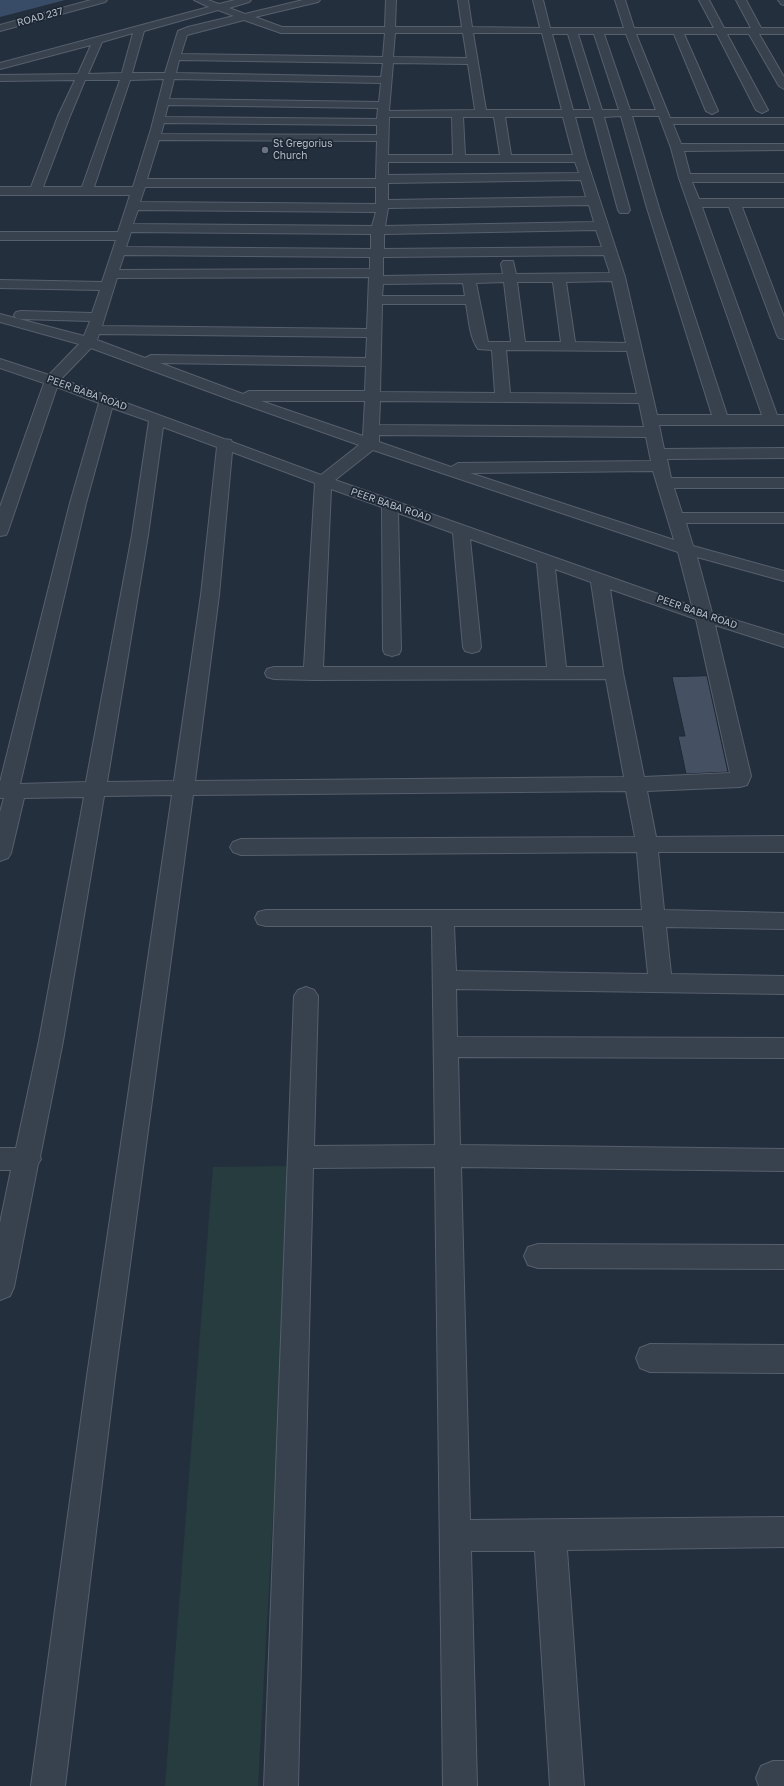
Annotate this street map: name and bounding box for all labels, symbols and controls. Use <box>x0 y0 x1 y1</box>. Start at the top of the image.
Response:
street label: ROAD 237 <box>16 5 64 29</box>
place label: St Gregorius Church <box>273 138 332 162</box>
marker: St Gregorius Church <box>260 145 270 155</box>
street label: PEER BABA ROAD <box>45 373 129 413</box>
street label: PEER BABA ROAD <box>349 486 433 524</box>
street label: PEER BABA ROAD <box>655 593 739 631</box>

